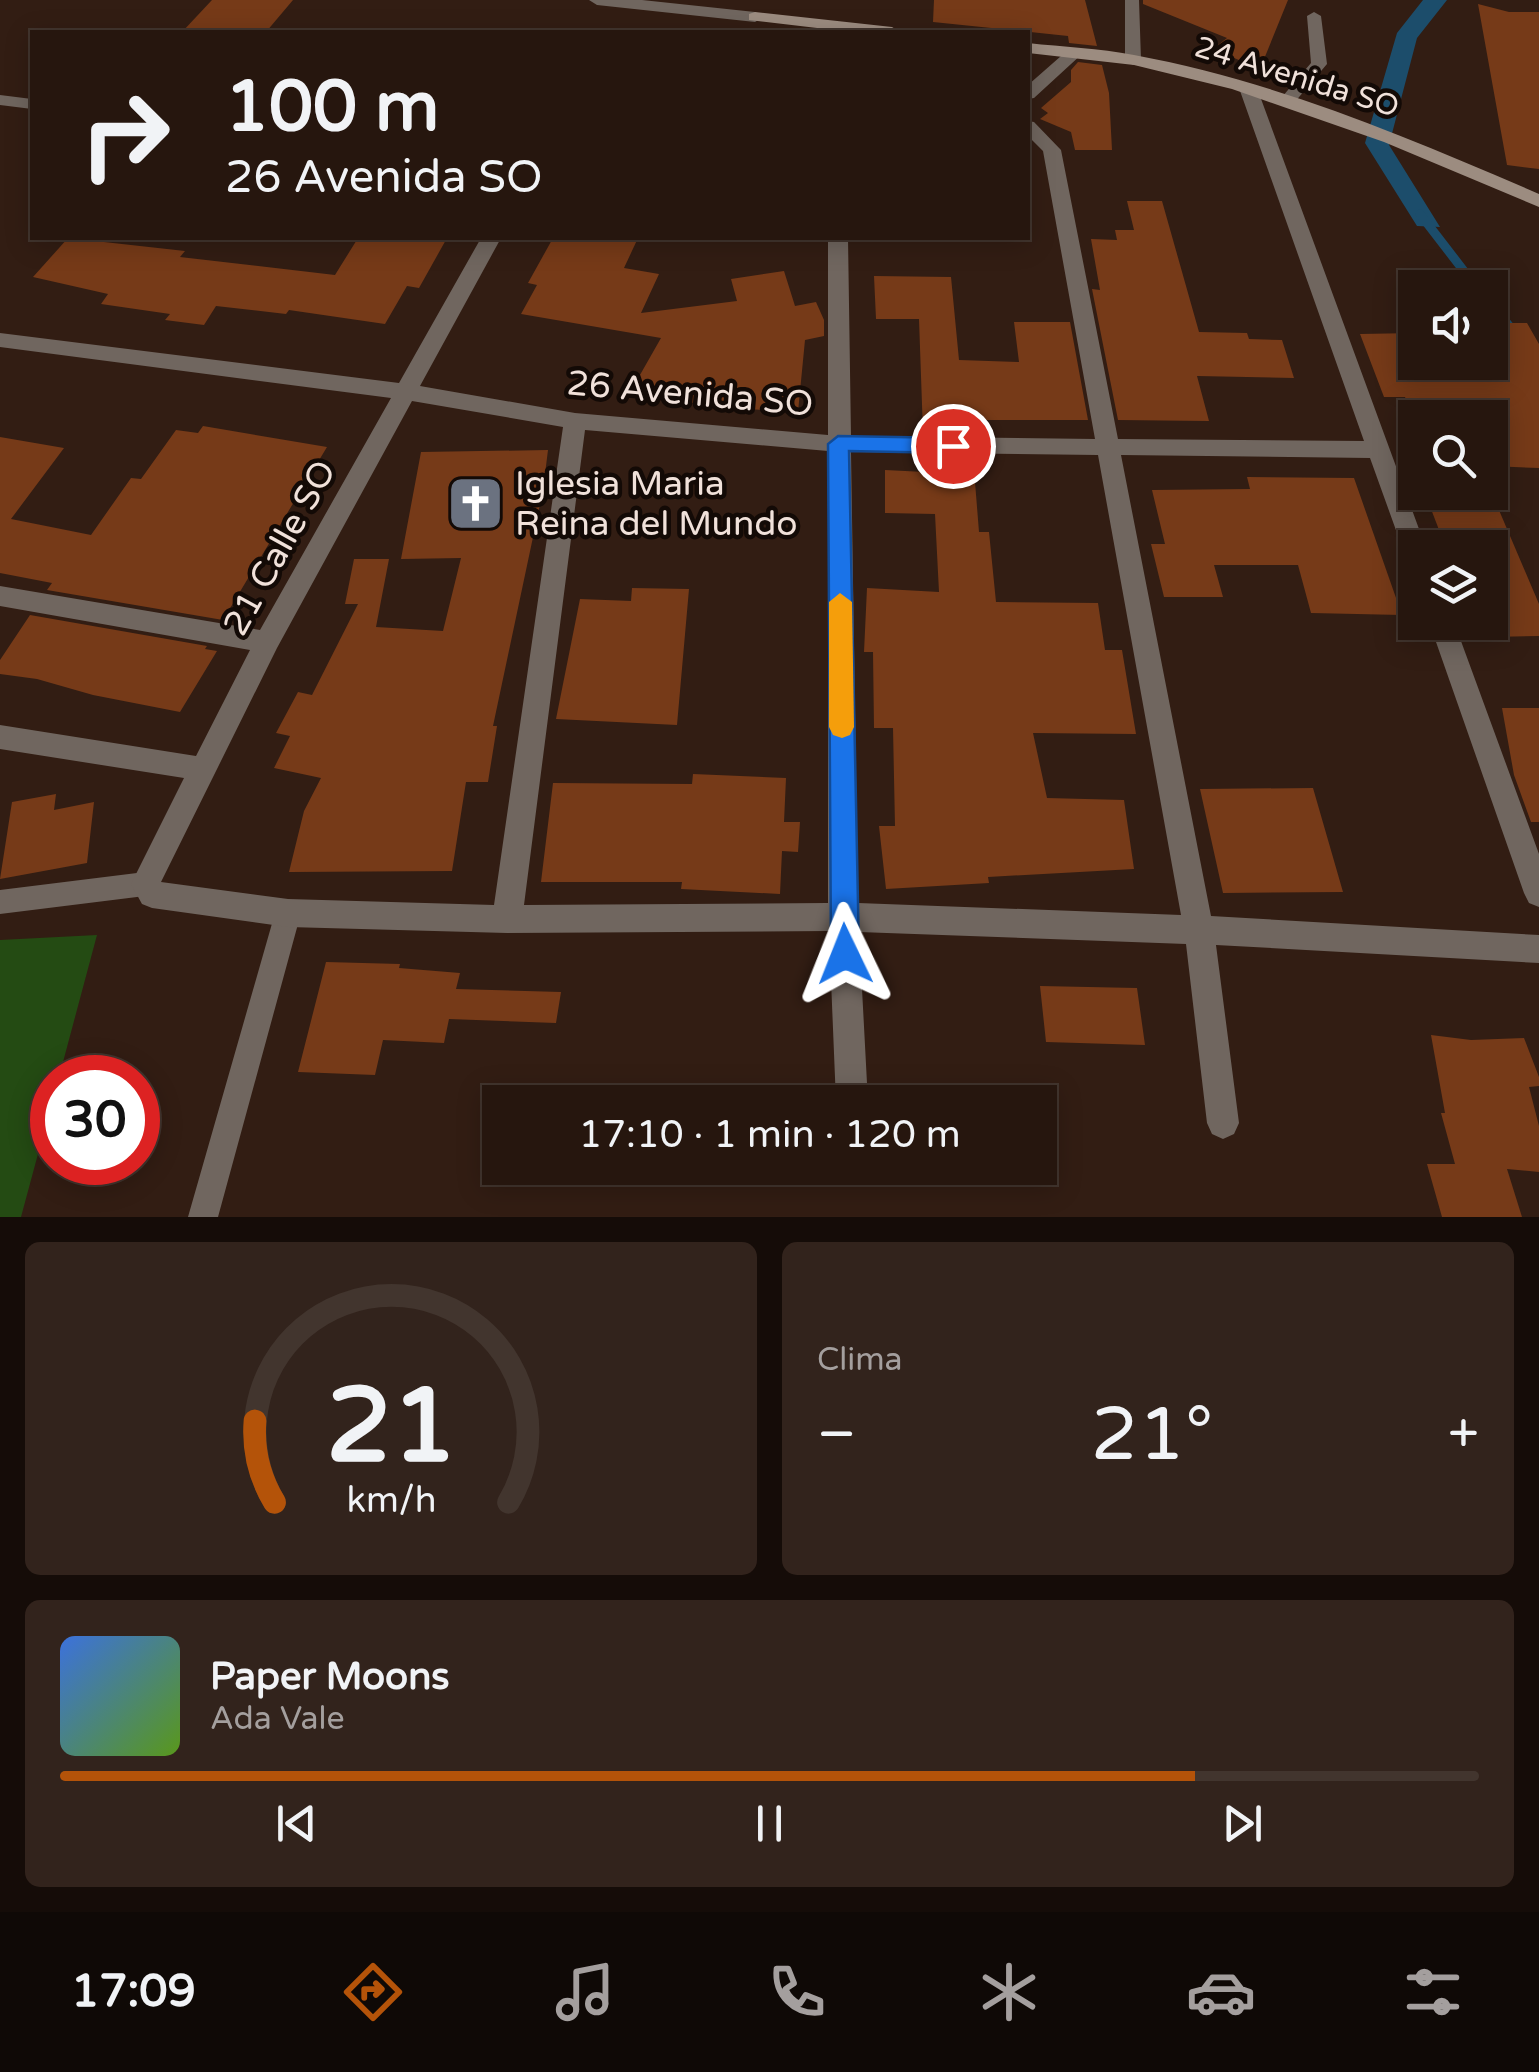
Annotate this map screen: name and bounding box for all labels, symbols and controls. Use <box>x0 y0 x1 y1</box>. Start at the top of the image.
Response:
street label: 24 Avenida SO <box>1190 28 1404 126</box>
text: 100 m <box>225 66 439 150</box>
icon: right <box>60 70 190 200</box>
text: 26 Avenida SO <box>225 151 542 205</box>
map controls <box>1398 270 1508 640</box>
button: sound <box>1398 270 1508 380</box>
street label: 26 Avenida SO <box>565 362 815 426</box>
button: search <box>1398 400 1508 510</box>
pin <box>911 404 996 489</box>
icon: arrive <box>926 419 981 474</box>
street label: 21 Calle SO <box>215 453 345 643</box>
place label: Iglesia Maria Reina del Mundo <box>515 463 798 545</box>
church icon: Iglesia Maria Reina del Mundo <box>446 474 506 534</box>
button: layers <box>1398 530 1508 640</box>
position arrow <box>793 902 897 1006</box>
speed limit sign: 30 <box>30 1055 160 1185</box>
text: 17:10 · 1 min · 120 m <box>578 1112 961 1158</box>
text: Clima <box>817 1341 903 1379</box>
text: 21 <box>326 1365 456 1490</box>
text: 21° <box>1091 1390 1213 1480</box>
text: − <box>817 1402 856 1468</box>
text: + <box>1448 1402 1479 1468</box>
text: km/h <box>346 1479 436 1522</box>
text: Paper Moons <box>210 1654 450 1700</box>
text: Ada Vale <box>210 1700 345 1738</box>
icon: previous <box>269 1796 324 1851</box>
icon: pause <box>742 1796 797 1851</box>
icon: next <box>1215 1796 1270 1851</box>
icon: directions <box>338 1957 408 2027</box>
icon: music <box>550 1957 620 2027</box>
icon: phone <box>762 1957 832 2027</box>
icon: climate <box>974 1957 1044 2027</box>
icon: car <box>1186 1957 1256 2027</box>
icon: filters <box>1398 1957 1468 2027</box>
text: 17:09 <box>71 1965 196 2019</box>

